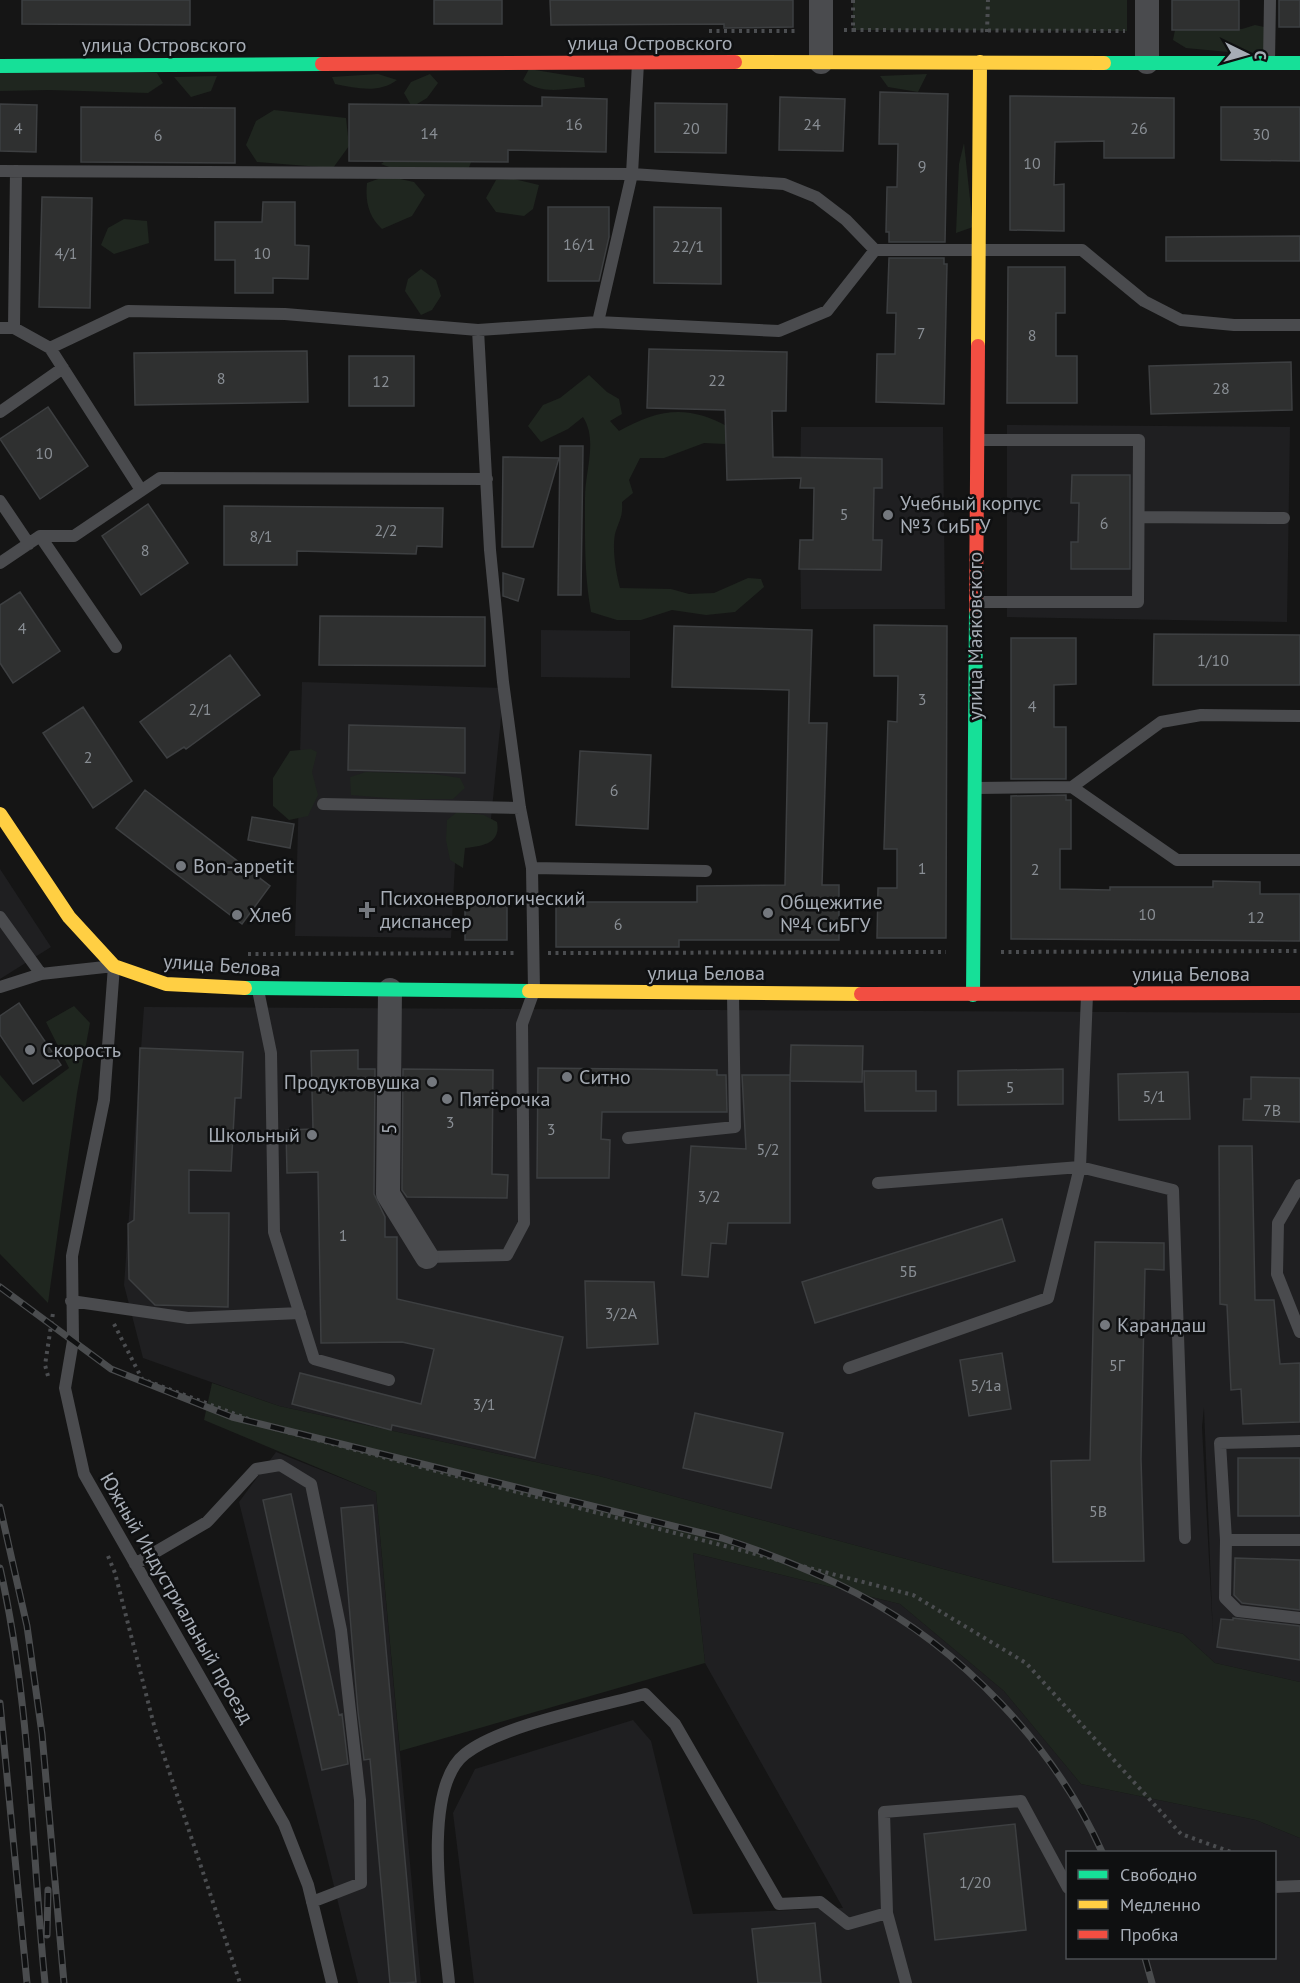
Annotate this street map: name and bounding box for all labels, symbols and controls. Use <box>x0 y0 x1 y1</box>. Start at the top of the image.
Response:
north arrow <box>1216 24 1276 84</box>
street label: улица Островского <box>568 30 732 56</box>
street label: улица Островского <box>82 32 246 58</box>
text: С <box>1251 50 1271 61</box>
house number: 16 <box>565 114 583 134</box>
house number: 24 <box>803 114 821 134</box>
house number: 4 <box>14 118 23 138</box>
house number: 20 <box>682 118 700 138</box>
house number: 26 <box>1130 118 1148 138</box>
house number: 14 <box>420 123 438 143</box>
house number: 30 <box>1252 124 1270 144</box>
house number: 6 <box>154 125 162 145</box>
house number: 10 <box>1023 153 1041 173</box>
house number: 9 <box>918 156 926 176</box>
house number: 16/1 <box>563 234 595 254</box>
house number: 22/1 <box>672 236 704 256</box>
house number: 4/1 <box>54 243 78 263</box>
house number: 10 <box>253 243 271 263</box>
house number: 7 <box>917 323 925 343</box>
house number: 8 <box>1028 325 1036 345</box>
house number: 8 <box>217 368 225 388</box>
house number: 22 <box>708 370 726 390</box>
house number: 12 <box>372 371 390 391</box>
house number: 28 <box>1212 378 1230 398</box>
house number: 10 <box>35 443 53 463</box>
place label: Учебный корпус №3 СиБГУ <box>900 490 1041 539</box>
house number: 5 <box>840 504 848 524</box>
marker: Учебный корпус №3 СиБГУ <box>881 508 895 522</box>
house number: 6 <box>1100 513 1108 533</box>
house number: 2/2 <box>374 520 398 540</box>
house number: 8/1 <box>249 526 273 546</box>
house number: 8 <box>141 540 149 560</box>
street label: улица Маяковского <box>962 552 988 720</box>
house number: 4 <box>18 618 27 638</box>
house number: 1/10 <box>1197 650 1229 670</box>
house number: 3 <box>918 689 926 709</box>
house number: 4 <box>1028 696 1037 716</box>
house number: 2/1 <box>188 699 212 719</box>
house number: 2 <box>84 747 92 767</box>
house number: 6 <box>610 780 618 800</box>
place label: Bon-appetit <box>193 853 294 879</box>
house number: 1 <box>918 858 926 878</box>
marker: Bon-appetit <box>174 859 188 873</box>
house number: 2 <box>1031 859 1039 879</box>
place label: Психоневрологический диспансер <box>380 885 585 934</box>
place label: Общежитие №4 СиБГУ <box>780 889 883 938</box>
marker: Психоневрологический диспансер <box>358 901 376 919</box>
place label: Хлеб <box>249 902 292 928</box>
house number: 10 <box>1138 904 1156 924</box>
marker: Общежитие №4 СиБГУ <box>761 906 775 920</box>
house number: 12 <box>1247 907 1265 927</box>
marker: Хлеб <box>230 908 244 922</box>
house number: 6 <box>614 914 622 934</box>
street label: улица Белова <box>162 948 282 982</box>
street label: улица Белова <box>647 960 765 986</box>
street label: улица Белова <box>1132 961 1250 987</box>
place label: Скорость <box>42 1037 121 1063</box>
marker: Скорость <box>23 1043 37 1057</box>
place label: Ситно <box>579 1064 631 1090</box>
place label: Продуктовушка <box>284 1069 420 1095</box>
marker: Ситно <box>560 1070 574 1084</box>
marker: Продуктовушка <box>425 1075 439 1089</box>
house number: 5 <box>1006 1077 1014 1097</box>
place label: Пятёрочка <box>459 1086 550 1112</box>
house number: 5/1 <box>1142 1086 1166 1106</box>
marker: Пятёрочка <box>440 1092 454 1106</box>
house number: 7В <box>1263 1100 1281 1120</box>
house number: 3 <box>446 1112 454 1132</box>
house number: 3 <box>547 1119 555 1139</box>
place label: Школьный <box>208 1122 300 1148</box>
street label: 5 <box>376 1123 402 1135</box>
marker: Школьный <box>305 1128 319 1142</box>
house number: 5/2 <box>756 1139 780 1159</box>
house number: 3/2 <box>697 1186 721 1206</box>
house number: 1 <box>339 1225 347 1245</box>
house number: 5Б <box>899 1261 917 1281</box>
house number: 3/2А <box>605 1303 638 1323</box>
place label: Карандаш <box>1117 1312 1206 1338</box>
marker: Карандаш <box>1098 1318 1112 1332</box>
house number: 5Г <box>1109 1355 1126 1375</box>
house number: 5/1а <box>970 1375 1002 1395</box>
house number: 3/1 <box>472 1394 496 1414</box>
street label: Южный Индустриальный проезд <box>94 1468 260 1728</box>
house number: 5В <box>1089 1501 1107 1521</box>
legend <box>1066 1851 1276 1959</box>
text: Свободно <box>1120 1863 1197 1886</box>
house number: 1/20 <box>959 1872 991 1892</box>
text: Медленно <box>1120 1893 1201 1916</box>
text: Пробка <box>1120 1923 1178 1946</box>

